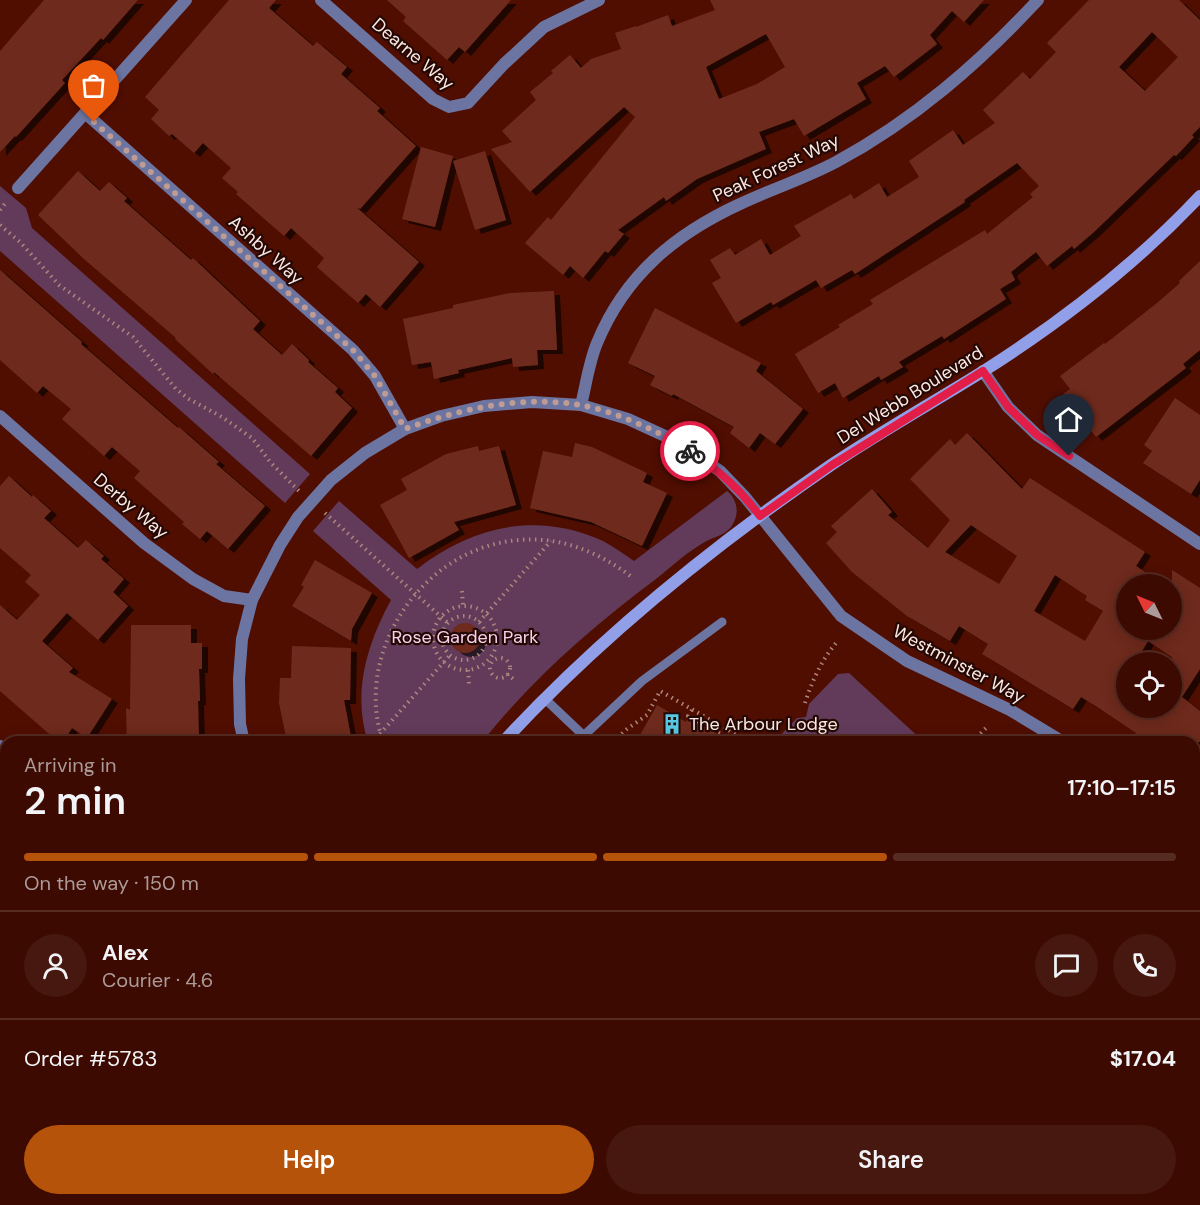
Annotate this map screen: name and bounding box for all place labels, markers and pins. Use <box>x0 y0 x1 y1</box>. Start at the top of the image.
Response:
pin <box>68 60 119 122</box>
pin <box>1043 394 1094 456</box>
building icon: The Arbour Lodge <box>660 712 684 736</box>
place label: The Arbour Lodge <box>689 712 838 736</box>

